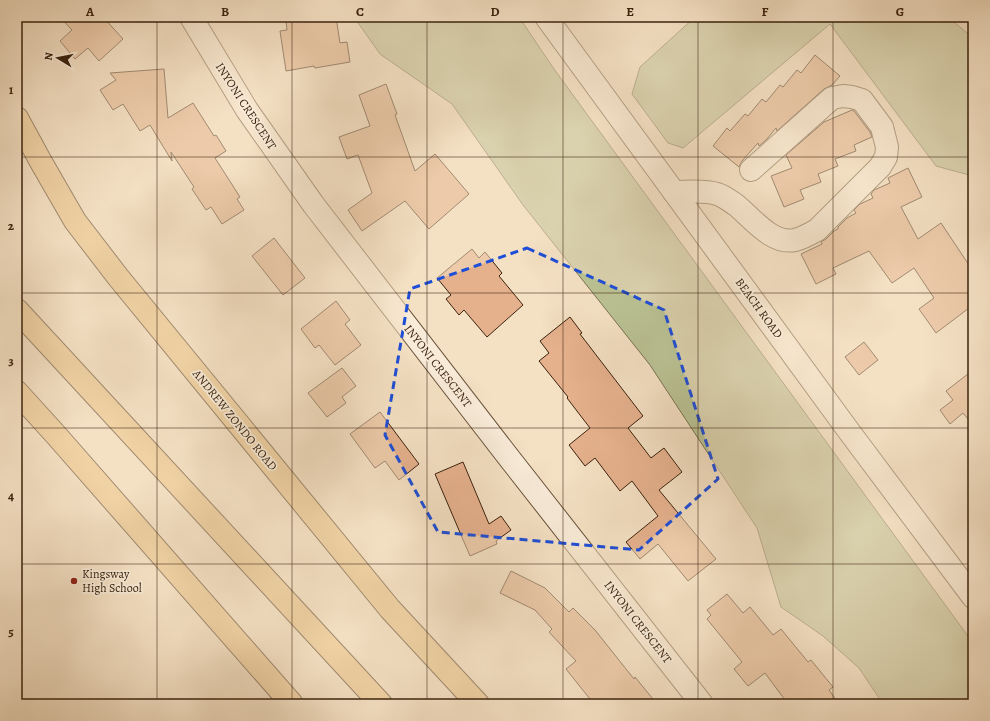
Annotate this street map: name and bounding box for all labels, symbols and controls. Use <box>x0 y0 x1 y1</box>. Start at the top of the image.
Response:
text: A <box>85 3 95 20</box>
text: B <box>221 3 229 20</box>
text: C <box>356 3 364 20</box>
text: D <box>490 3 500 20</box>
text: E <box>626 3 634 20</box>
text: F <box>762 3 769 20</box>
text: G <box>896 3 904 20</box>
north arrow <box>38 38 78 78</box>
text: N <box>41 51 57 62</box>
street label: INYONI CRESCENT <box>212 59 280 153</box>
text: 1 <box>9 81 14 98</box>
text: 2 <box>8 217 15 234</box>
street label: BEACH ROAD <box>732 275 786 341</box>
street label: INYONI CRESCENT <box>401 321 476 411</box>
text: 3 <box>8 352 14 369</box>
street label: ANDREW ZONDO ROAD <box>189 365 281 474</box>
text: 4 <box>8 487 14 504</box>
place label: Kingsway High School <box>82 566 142 596</box>
marker: Kingsway High School <box>69 576 79 586</box>
street label: INYONI CRESCENT <box>601 577 676 667</box>
text: 5 <box>8 623 14 640</box>

